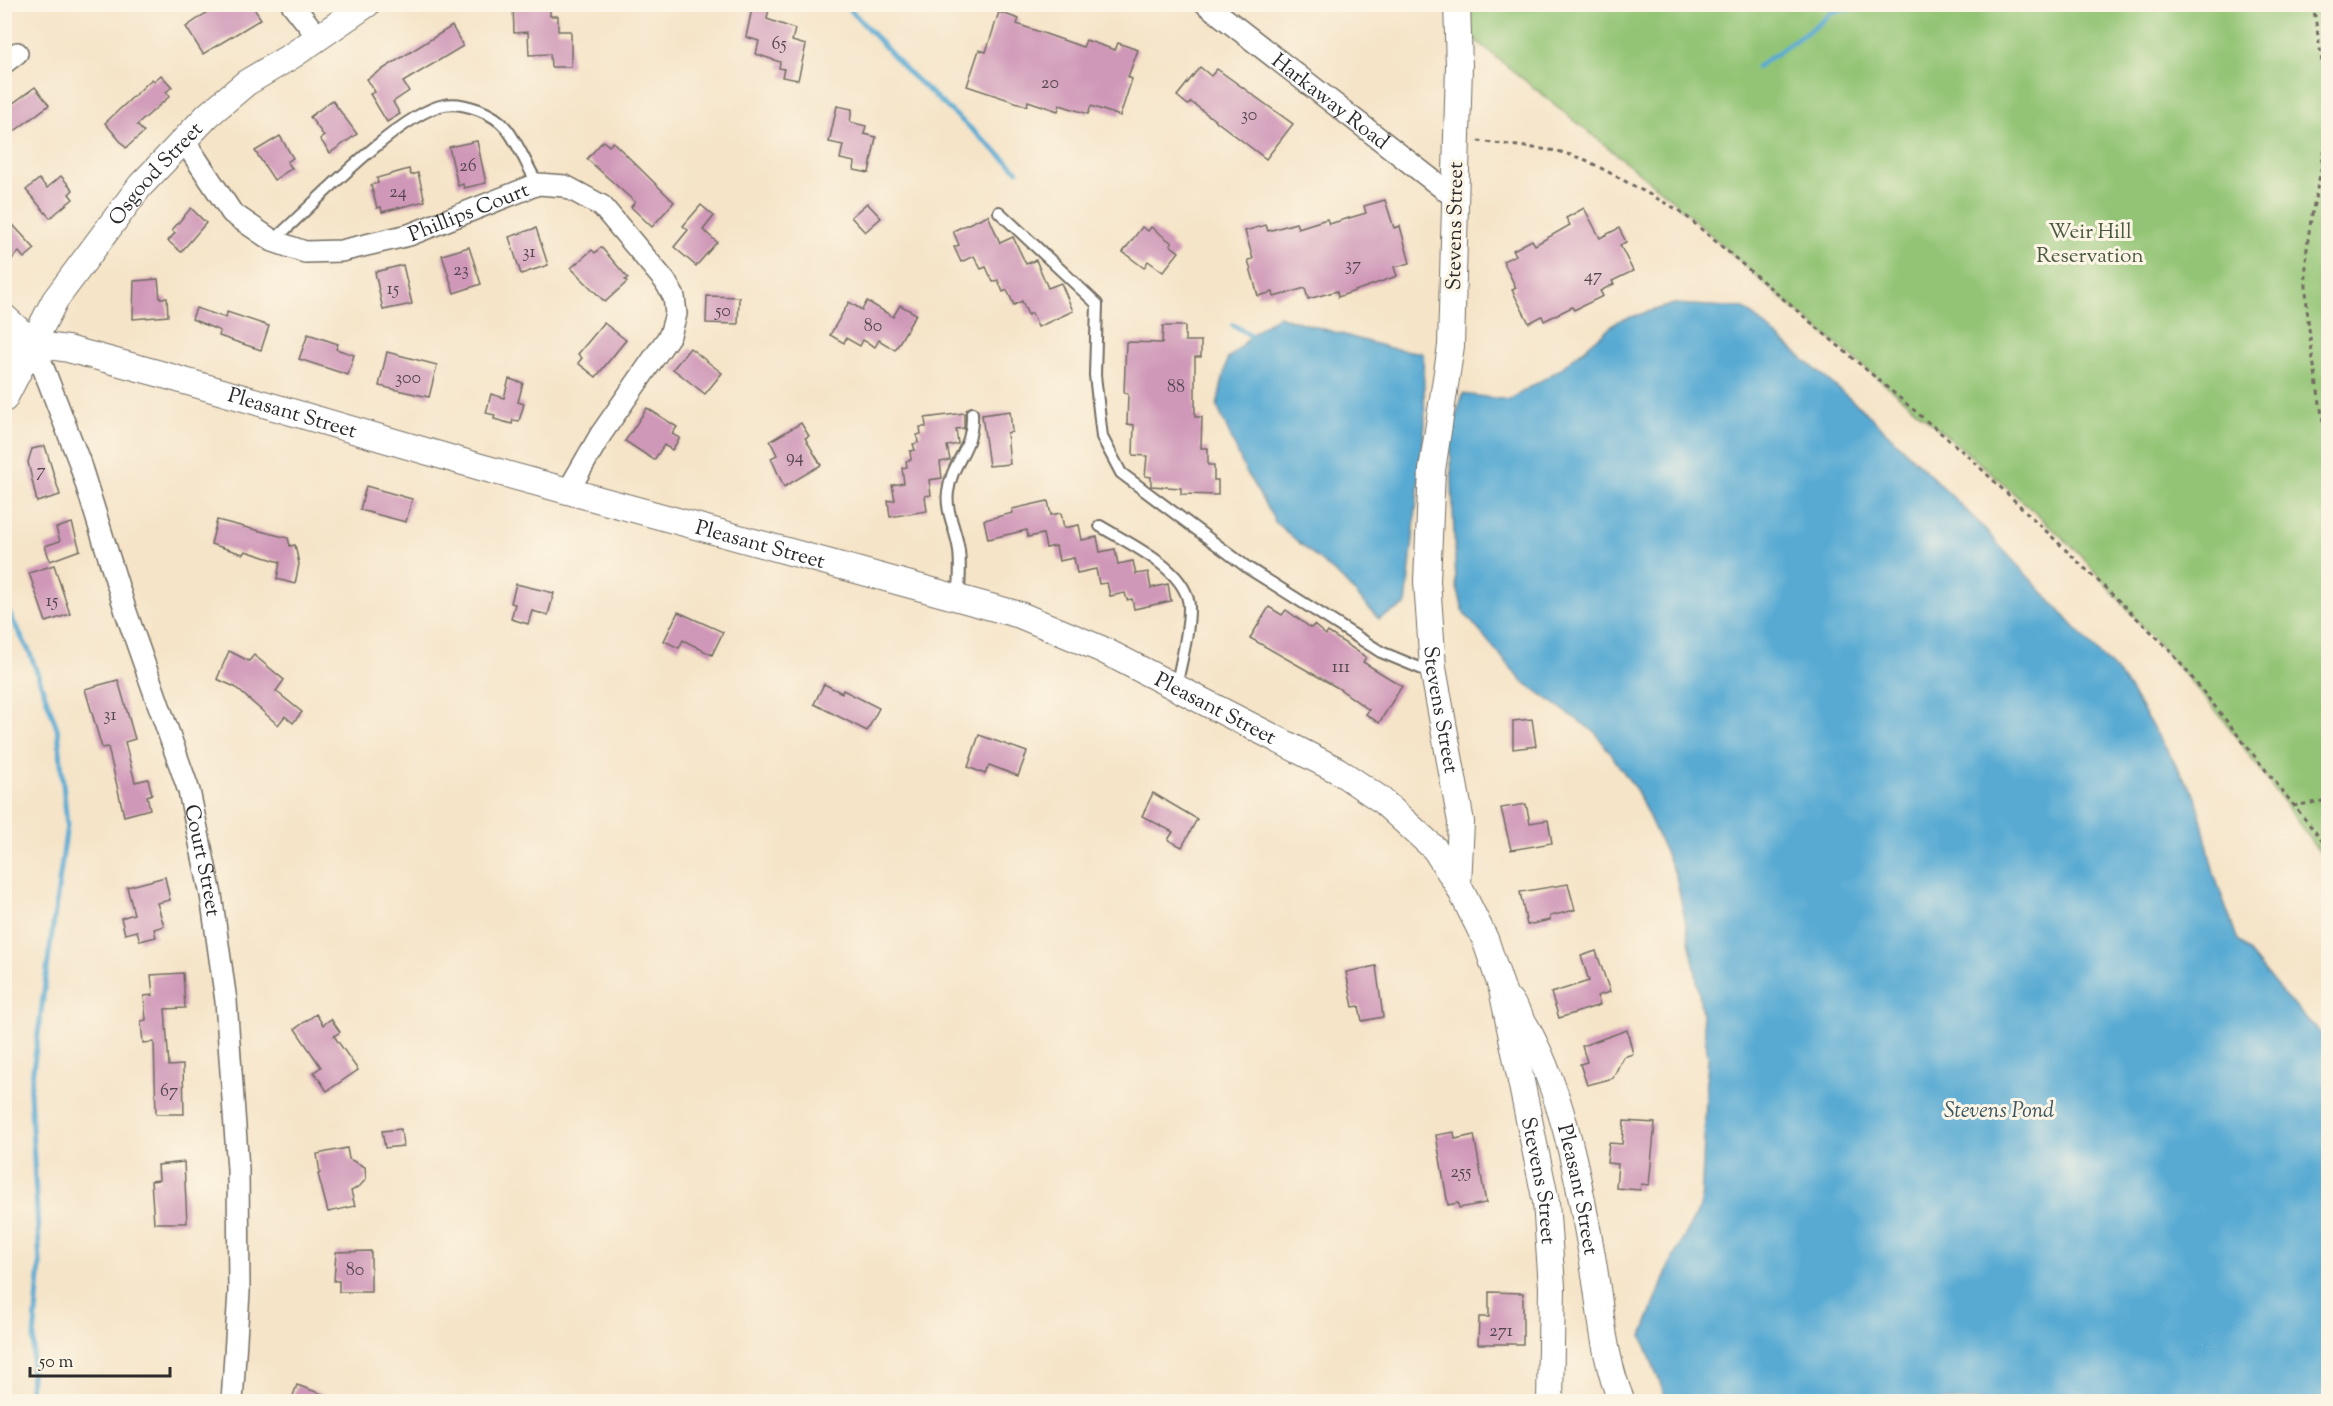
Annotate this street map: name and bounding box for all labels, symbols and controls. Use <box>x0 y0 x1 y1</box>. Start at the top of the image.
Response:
house number: 65 <box>771 32 787 58</box>
street label: Harkaway Road <box>1264 47 1395 158</box>
house number: 20 <box>1041 71 1059 97</box>
house number: 30 <box>1241 103 1257 129</box>
street label: Osgood Street <box>102 116 211 233</box>
house number: 26 <box>459 154 477 180</box>
street label: Stevens Street <box>1440 161 1472 291</box>
street label: Phillips Court <box>405 176 534 251</box>
house number: 24 <box>389 180 407 206</box>
park label: Weir Hill Reservation <box>2036 218 2144 272</box>
house number: 31 <box>522 240 536 266</box>
house number: 37 <box>1345 253 1361 279</box>
house number: 23 <box>453 258 469 284</box>
house number: 47 <box>1584 264 1602 290</box>
house number: 15 <box>387 277 399 303</box>
house number: 50 <box>714 299 731 325</box>
house number: 80 <box>864 314 882 340</box>
house number: 300 <box>395 366 421 392</box>
house number: 88 <box>1167 375 1185 401</box>
street label: Pleasant Street <box>224 381 360 447</box>
house number: 94 <box>786 445 804 471</box>
house number: 7 <box>36 459 46 485</box>
street label: Pleasant Street <box>692 514 828 578</box>
house number: 15 <box>46 589 58 615</box>
street label: Stevens Street <box>1415 645 1465 776</box>
house number: 111 <box>1332 655 1350 681</box>
street label: Pleasant Street <box>1149 666 1281 753</box>
house number: 31 <box>103 703 117 729</box>
street label: Court Street <box>175 802 227 918</box>
house number: 67 <box>160 1079 178 1105</box>
water label: Stevens Pond <box>1944 1096 2054 1128</box>
street label: Stevens Street <box>1512 1115 1562 1245</box>
street label: Pleasant Street <box>1548 1121 1605 1258</box>
house number: 255 <box>1451 1160 1471 1186</box>
house number: 80 <box>346 1258 364 1284</box>
house number: 271 <box>1489 1319 1513 1345</box>
scale bar <box>30 1340 170 1378</box>
text: 50 m <box>38 1350 74 1376</box>

